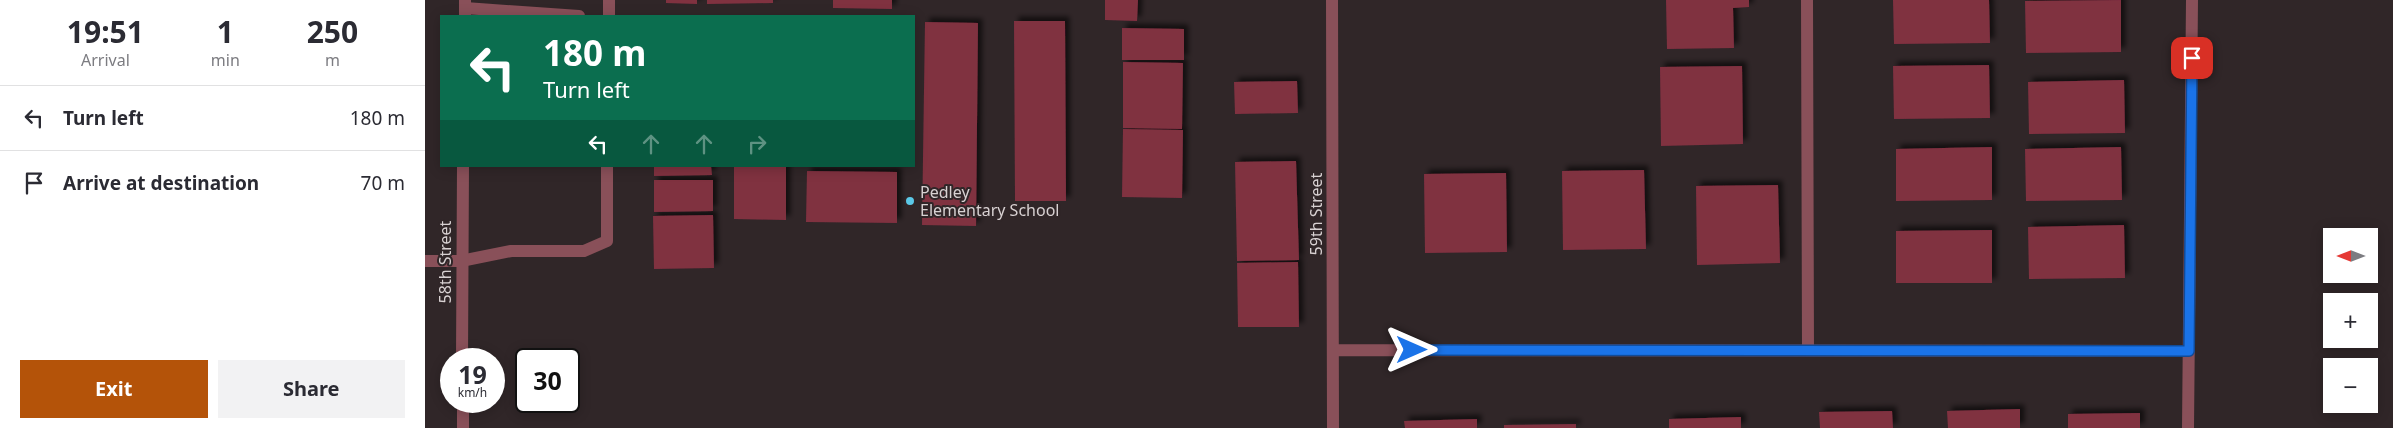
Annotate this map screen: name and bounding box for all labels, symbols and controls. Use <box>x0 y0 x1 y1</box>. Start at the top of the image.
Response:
text: 19:51 <box>67 11 144 52</box>
text: 1 <box>217 11 234 52</box>
text: 250 <box>307 11 358 52</box>
text: 180 m <box>543 29 646 76</box>
icon: left <box>460 35 525 100</box>
pin <box>2171 37 2213 79</box>
icon: arrive <box>2178 44 2206 72</box>
text: Arrival <box>81 49 130 71</box>
text: min <box>211 49 240 71</box>
text: m <box>325 49 340 71</box>
text: Turn left <box>543 74 630 104</box>
icon: left <box>20 104 48 132</box>
text: Turn left <box>63 105 144 131</box>
text: 180 m <box>350 105 405 131</box>
icon: left <box>584 130 612 158</box>
icon: ahead <box>637 130 665 158</box>
icon: ahead <box>690 130 718 158</box>
icon: right <box>743 130 771 158</box>
icon: arrive <box>20 169 48 197</box>
text: Arrive at destination <box>63 170 259 196</box>
text: 70 m <box>361 170 405 196</box>
street label: 59th Street <box>1305 172 1327 255</box>
place label: Pedley Elementary School <box>920 181 1059 221</box>
marker: Pedley Elementary School <box>904 195 916 207</box>
street label: 58th Street <box>434 220 456 303</box>
north arrow <box>2323 228 2377 282</box>
map controls <box>2323 228 2378 413</box>
button: + <box>2323 293 2378 348</box>
position arrow <box>1385 323 1437 375</box>
speed limit sign: 30 <box>515 348 580 413</box>
text: 19 <box>458 357 487 391</box>
button: − <box>2323 358 2378 413</box>
button: Exit <box>20 360 208 418</box>
button: Share <box>218 360 405 418</box>
text: km/h <box>458 384 487 401</box>

